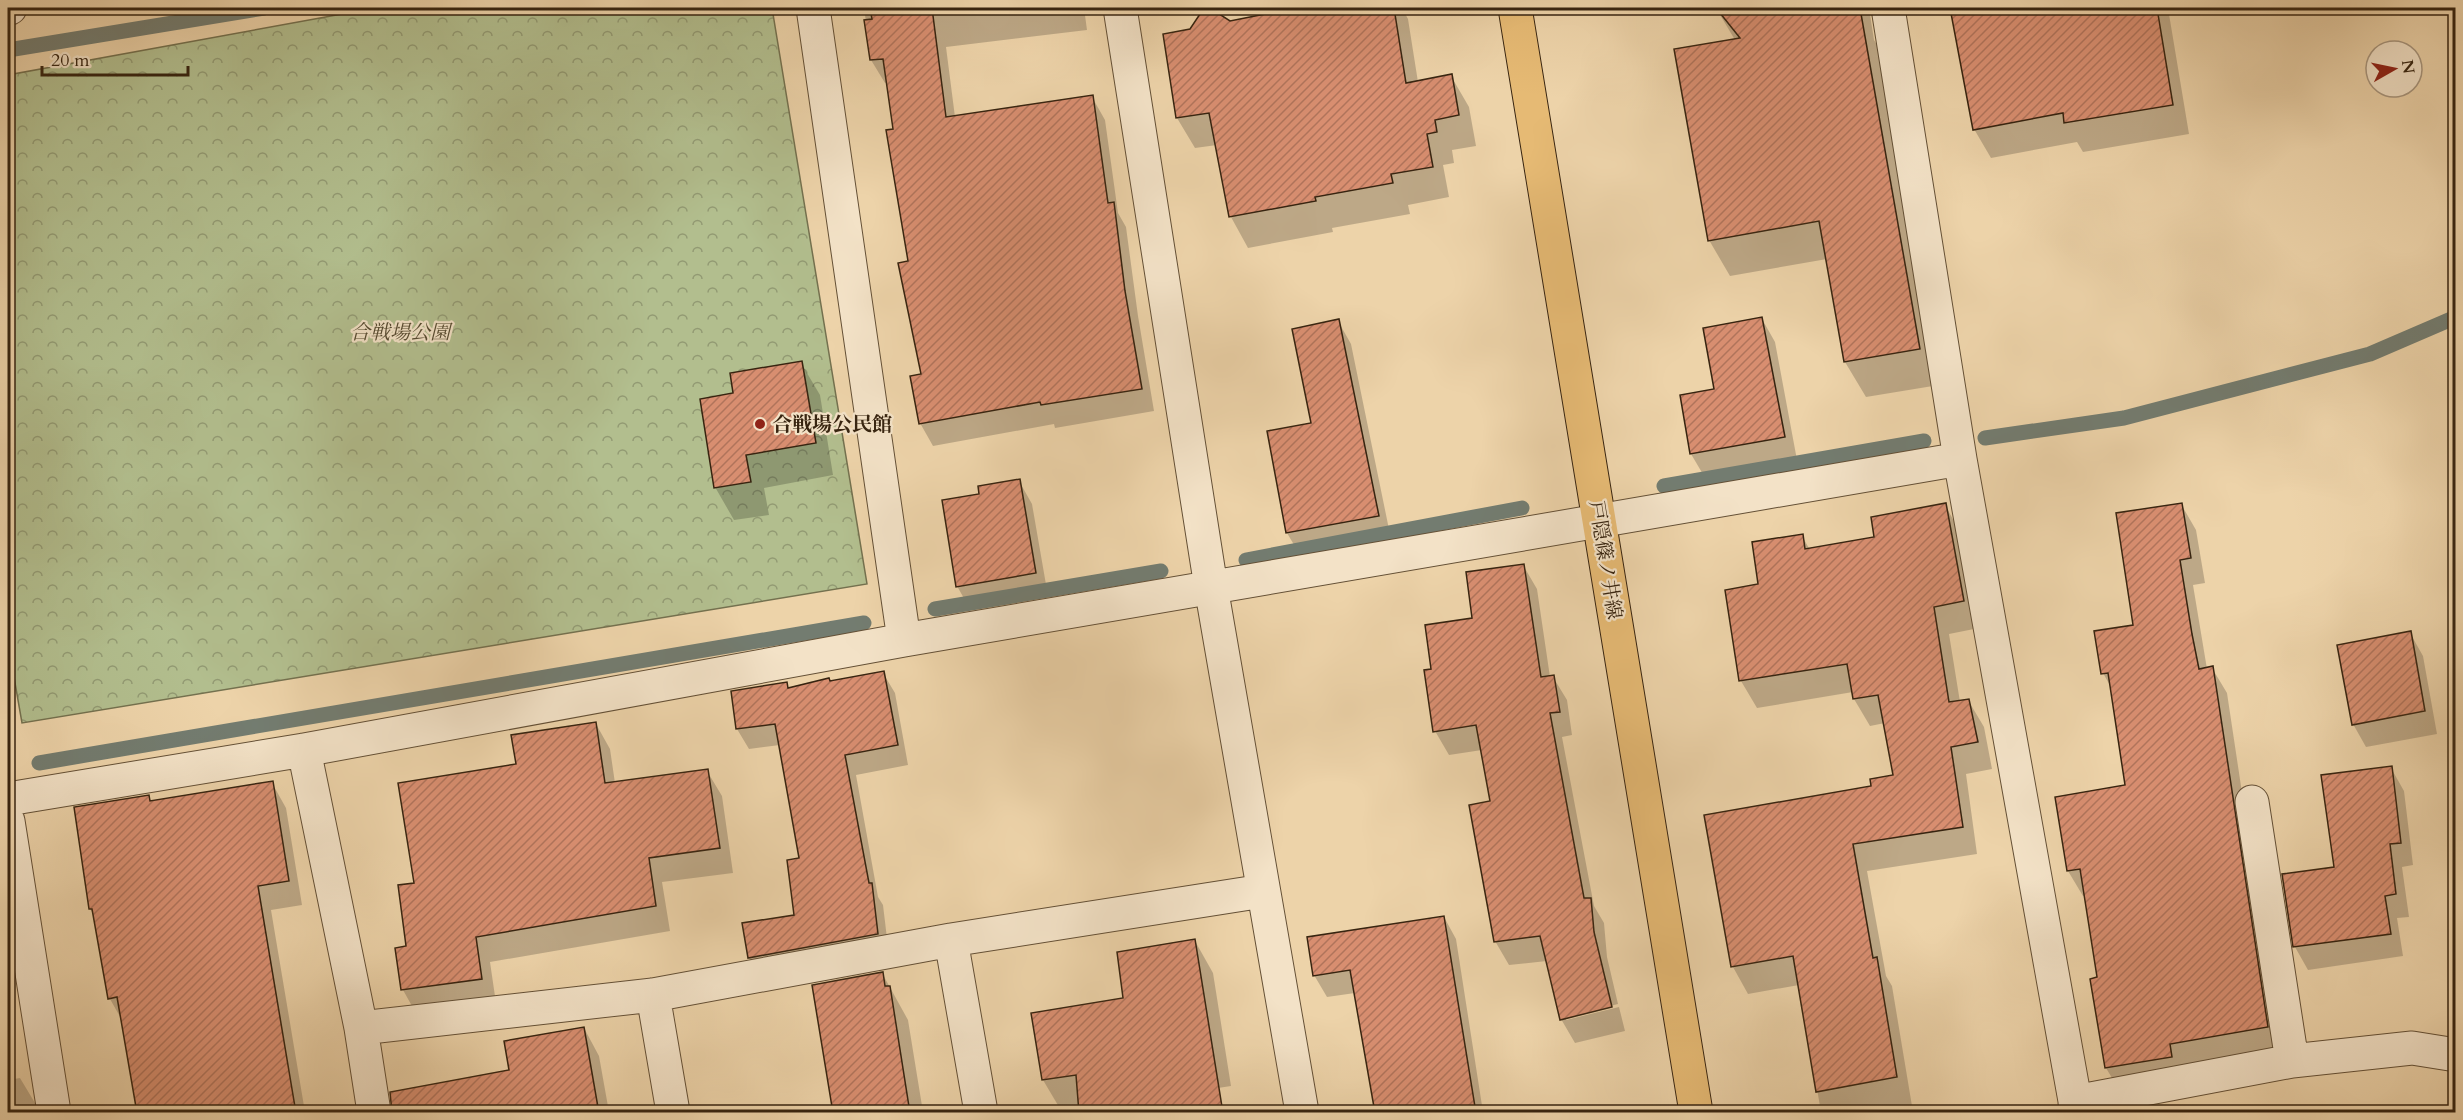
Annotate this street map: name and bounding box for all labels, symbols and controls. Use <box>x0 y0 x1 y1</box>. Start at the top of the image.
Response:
scale bar <box>42 39 188 77</box>
north arrow <box>2364 39 2424 99</box>
text: 20 m <box>51 48 90 73</box>
text: N <box>2396 58 2420 75</box>
park label: 合戦場公園 <box>350 319 453 346</box>
place label: 合戦場公民館 <box>772 411 892 438</box>
marker: 合戦場公民館 <box>753 417 767 431</box>
street label: 戸隠篠ノ井線 <box>1583 499 1628 621</box>

